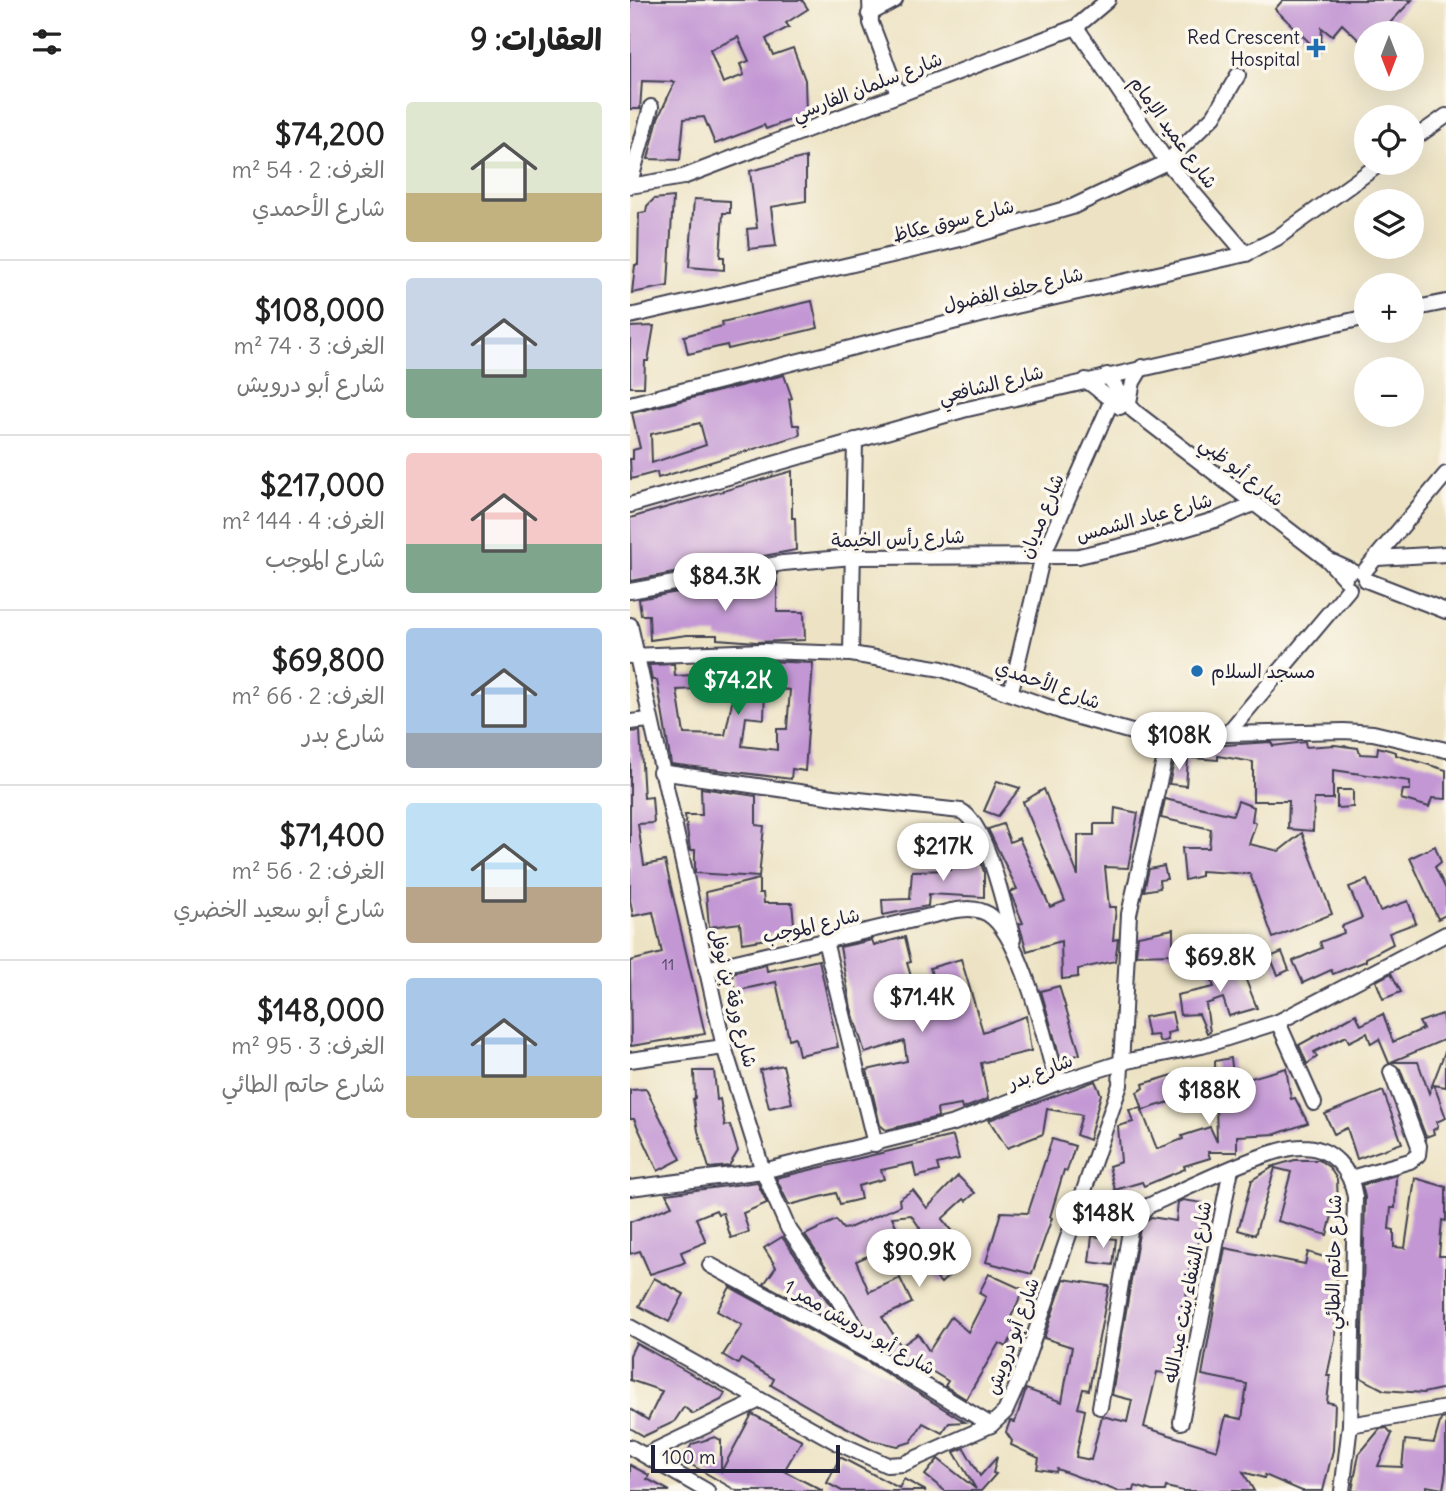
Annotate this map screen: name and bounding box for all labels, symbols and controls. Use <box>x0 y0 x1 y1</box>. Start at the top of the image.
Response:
text: العقارات: 9 <box>470 20 602 58</box>
north arrow <box>1354 21 1424 91</box>
map controls <box>1354 21 1424 427</box>
icon: filters <box>28 23 66 61</box>
place label: Red Crescent Hospital <box>1187 25 1300 71</box>
marker: Red Crescent Hospital <box>1306 38 1326 58</box>
street label: شارع سلمان الفارسي <box>789 46 947 130</box>
street label: شارع عميد الإمام <box>1123 71 1223 195</box>
button: locate <box>1354 105 1424 175</box>
text: $74,200 <box>275 115 385 153</box>
icon: home <box>462 130 546 214</box>
text: الغرف: 2 · 54 m² <box>232 155 385 184</box>
button: layers <box>1354 189 1424 259</box>
text: شارع الأحمدي <box>252 193 385 222</box>
street label: شارع سوق عكاظ <box>890 193 1017 249</box>
street label: شارع حلف الفضول <box>941 261 1086 319</box>
button: + <box>1354 273 1424 343</box>
text: $108,000 <box>254 291 385 329</box>
icon: home <box>462 306 546 390</box>
text: الغرف: 3 · 74 m² <box>234 331 385 360</box>
button: − <box>1354 357 1424 427</box>
street label: شارع الشافعي <box>936 359 1047 414</box>
text: شارع أبو درويش <box>236 369 385 398</box>
street label: شارع أبو ظبي <box>1192 431 1289 515</box>
text: $217,000 <box>260 466 385 504</box>
street label: شارع مديان <box>1013 470 1071 563</box>
icon: home <box>462 481 546 565</box>
street label: شارع عباد الشمس <box>1073 487 1215 549</box>
text: الغرف: 4 · 144 m² <box>222 506 385 535</box>
street label: شارع رأس الخيمة <box>831 524 965 554</box>
text: شارع الموجب <box>265 544 385 573</box>
pin: $84.3K <box>668 554 782 613</box>
text: $84.3K <box>689 561 761 590</box>
text: $69,800 <box>271 641 385 679</box>
street label: شارع الأحمدي <box>991 654 1104 717</box>
icon: home <box>462 656 546 740</box>
pin: $74.2K <box>681 658 795 717</box>
place label: مسجد السلام <box>1211 659 1315 686</box>
marker: مسجد السلام <box>1189 663 1205 679</box>
text: $74.2K <box>704 665 772 694</box>
text: الغرف: 2 · 66 m² <box>232 681 385 710</box>
pin: $108K <box>1130 712 1228 772</box>
text: شارع بدر <box>303 719 385 748</box>
text: $108K <box>1147 720 1211 749</box>
text: $71,400 <box>279 816 385 854</box>
pin: $217K <box>894 824 992 883</box>
icon: home <box>462 831 546 915</box>
text: $217K <box>913 831 973 860</box>
text: الغرف: 2 · 56 m² <box>232 856 385 885</box>
text: شارع أبو سعيد الخضري <box>173 894 385 923</box>
street label: شارع الموجب <box>760 902 862 950</box>
street label: شارع ورقة بن نوفل <box>703 926 763 1071</box>
pin: $69.8K <box>1163 934 1277 994</box>
text: $69.8K <box>1185 942 1255 971</box>
house number: 11 <box>662 954 674 974</box>
pin: $71.4K <box>865 974 979 1034</box>
text: $71.4K <box>890 982 954 1011</box>
text: $148,000 <box>257 991 385 1029</box>
icon: home <box>462 1006 546 1090</box>
text: الغرف: 3 · 95 m² <box>231 1031 385 1060</box>
street label: شارع بدر <box>1002 1048 1077 1097</box>
pin: $188K <box>1160 1068 1258 1127</box>
text: شارع حاتم الطائي <box>221 1069 385 1098</box>
text: $188K <box>1178 1075 1240 1104</box>
pin: $148K <box>1054 1190 1152 1250</box>
street label: شارع حاتم الطائي <box>1320 1194 1351 1330</box>
text: $148K <box>1072 1198 1134 1227</box>
street label: شارع الشفاء بنت عبدالله <box>1158 1199 1218 1385</box>
pin: $90.9K <box>862 1230 976 1289</box>
text: $90.9K <box>882 1237 956 1266</box>
street label: شارع أبو درويش ممر 1 <box>779 1274 940 1382</box>
street label: شارع أبو درويش <box>980 1274 1046 1398</box>
scale bar <box>651 1442 840 1474</box>
text: 100 m <box>662 1445 716 1469</box>

